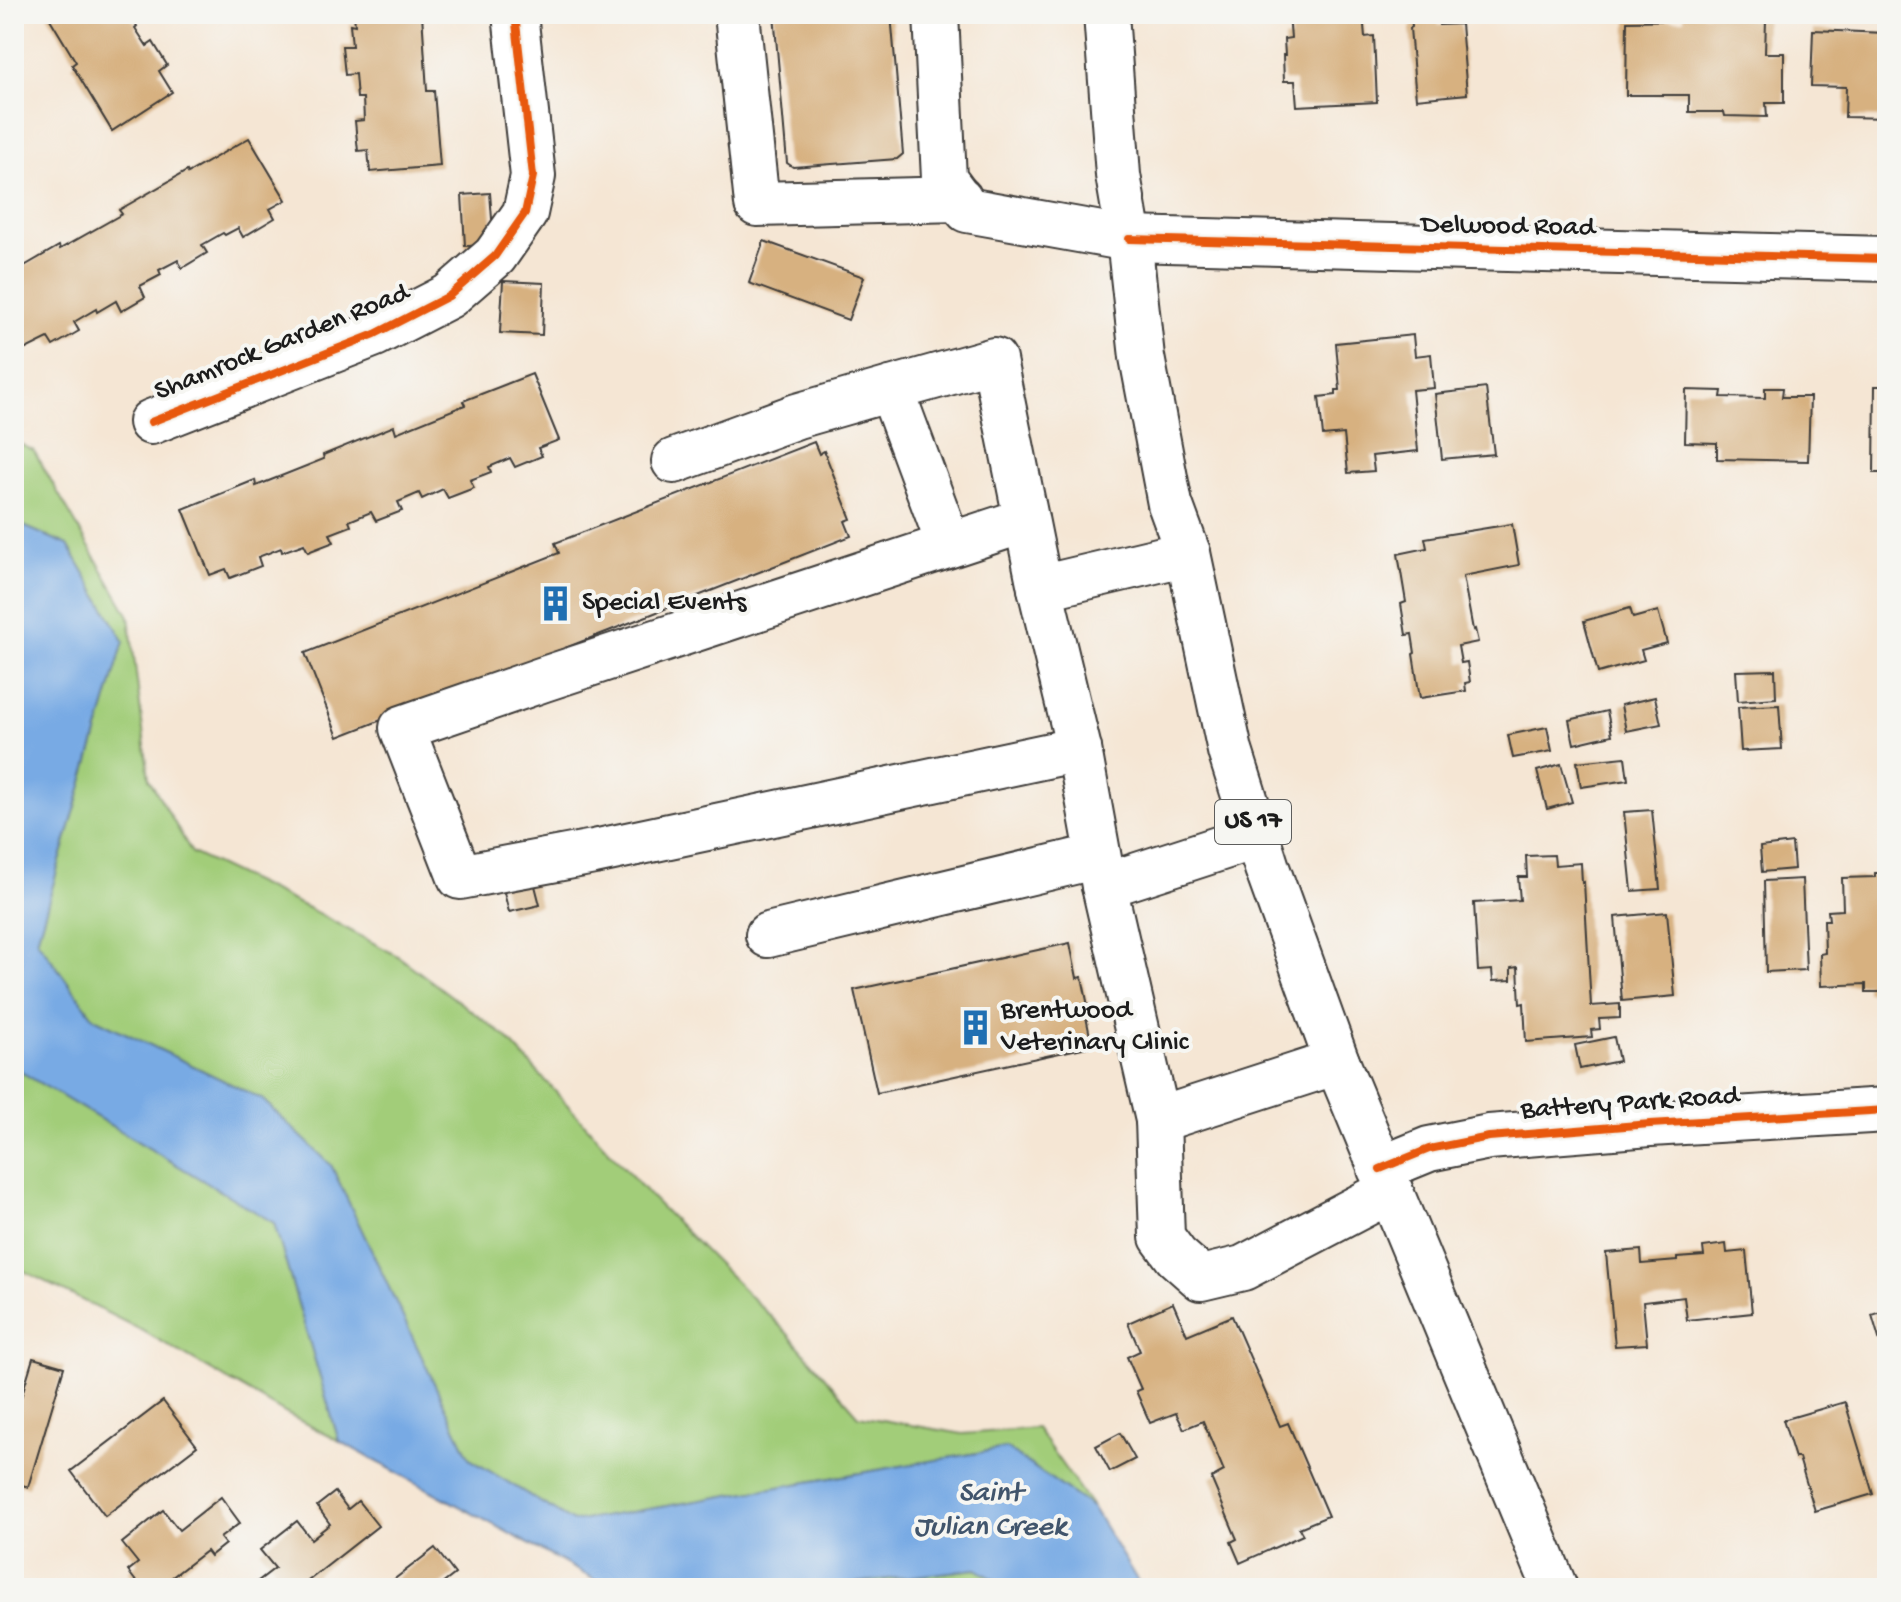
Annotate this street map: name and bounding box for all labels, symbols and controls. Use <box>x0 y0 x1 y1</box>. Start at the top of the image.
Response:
street label: Delwood Road <box>1419 209 1598 245</box>
street label: Shamrock Garden Road <box>150 276 416 409</box>
building icon: Special Events <box>537 584 575 622</box>
place label: Special Events <box>582 587 747 620</box>
road number: US 17 <box>1215 800 1291 844</box>
place label: Brentwood Veterinary Clinic <box>1000 995 1190 1060</box>
building icon: Brentwood Veterinary Clinic <box>956 1008 994 1046</box>
street label: Battery Park Road <box>1519 1080 1743 1128</box>
water label: Saint Julian Creek <box>914 1477 1069 1546</box>

